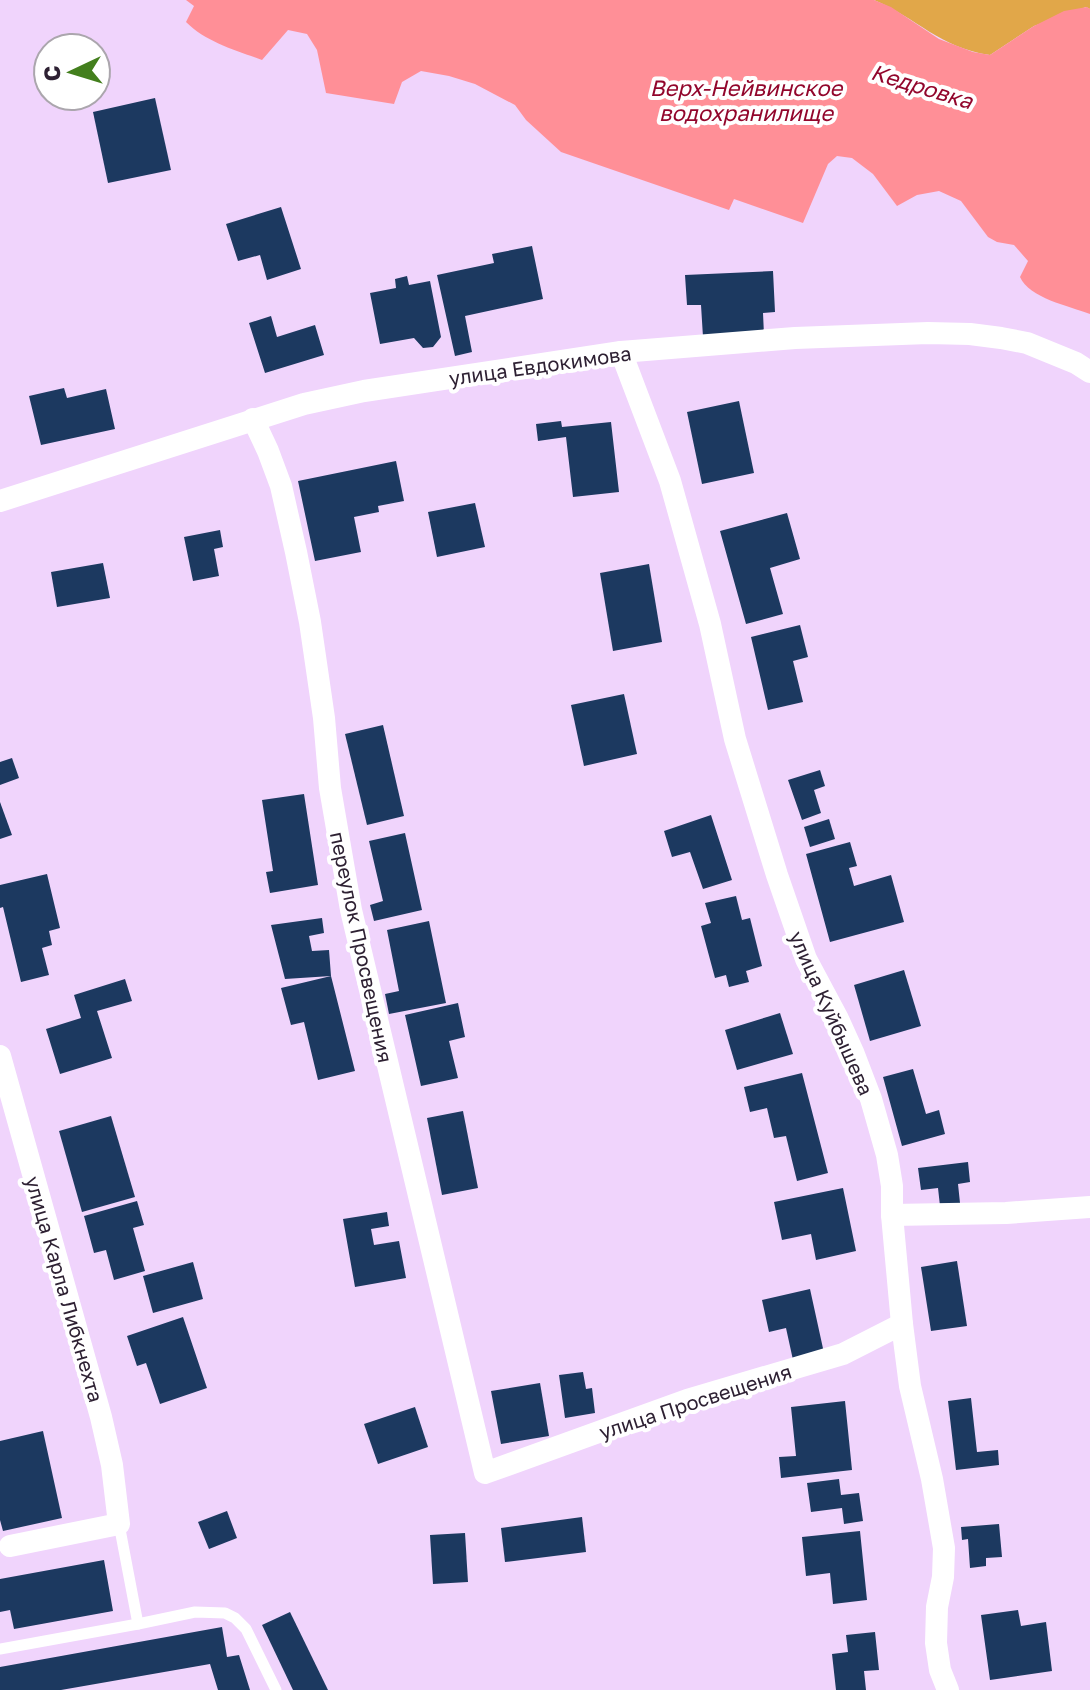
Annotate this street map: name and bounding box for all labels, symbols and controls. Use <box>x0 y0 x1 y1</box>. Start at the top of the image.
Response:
north arrow <box>32 32 112 112</box>
water label: Кедровка <box>868 58 978 115</box>
text: С <box>38 65 66 82</box>
water label: Верх-Нейвинское водохранилище <box>650 74 844 126</box>
street label: улица Евдокимова <box>447 340 633 390</box>
street label: переулок Просвещения <box>326 829 398 1065</box>
street label: улица Куйбышева <box>785 927 879 1099</box>
street label: улица Карла Либкнехта <box>21 1173 109 1405</box>
street label: улица Просвещения <box>596 1359 794 1443</box>

